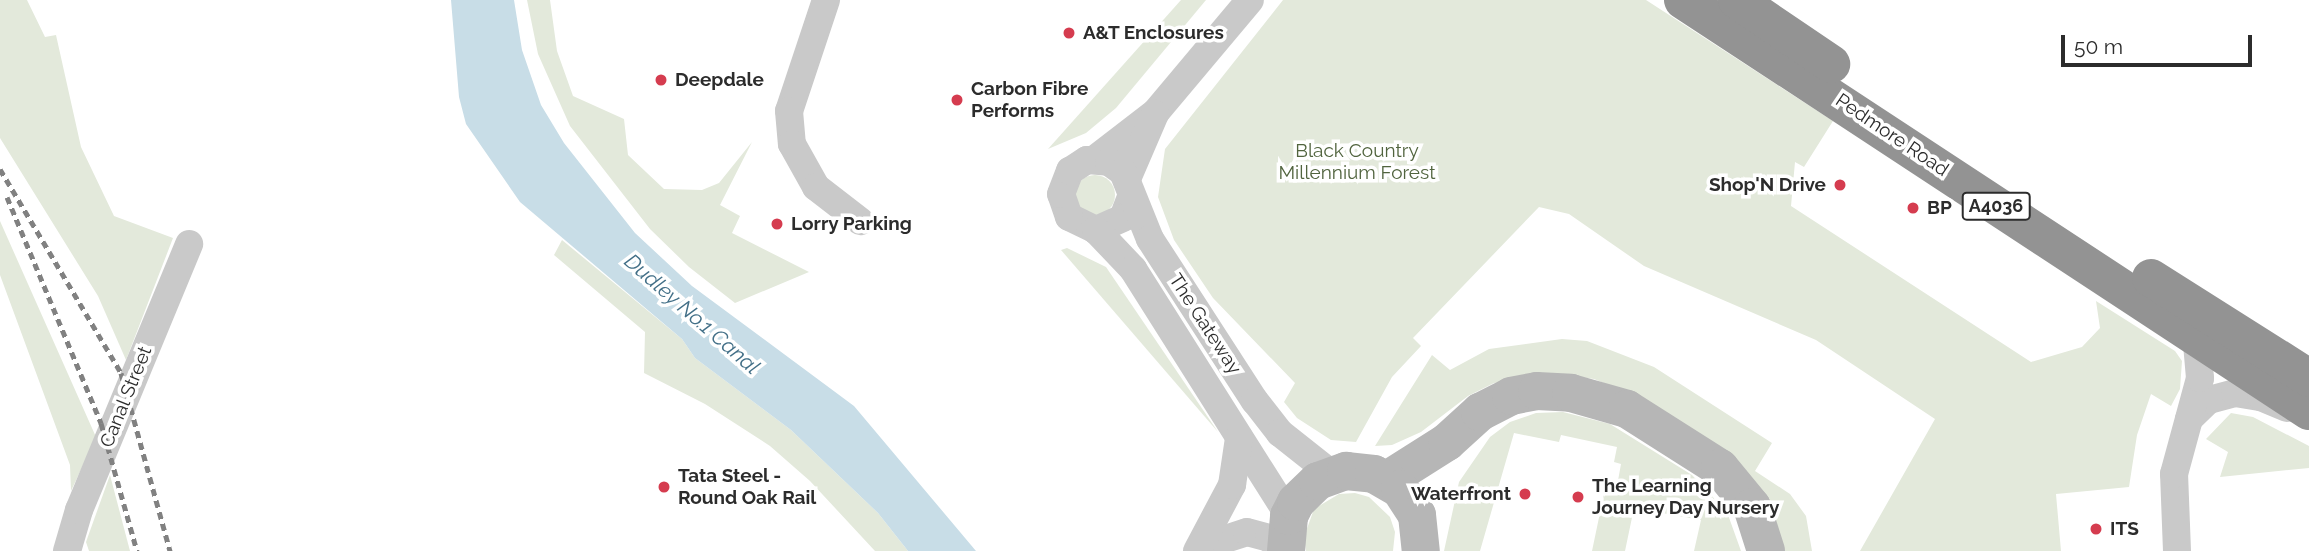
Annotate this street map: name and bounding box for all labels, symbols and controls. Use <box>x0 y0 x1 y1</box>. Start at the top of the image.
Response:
scale bar <box>2064 21 2255 65</box>
place label: A&T Enclosures <box>1083 22 1224 44</box>
marker: A&T Enclosures <box>1061 25 1077 41</box>
text: 50 m <box>2074 34 2123 59</box>
place label: Deepdale <box>675 69 764 91</box>
marker: Deepdale <box>653 72 669 88</box>
place label: Carbon Fibre Performs <box>971 78 1088 122</box>
street label: Pedmore Road <box>1831 89 1953 181</box>
marker: Carbon Fibre Performs <box>949 92 965 108</box>
park label: Black Country Millennium Forest <box>1278 140 1436 184</box>
place label: Shop'N Drive <box>1709 174 1826 196</box>
marker: Shop'N Drive <box>1832 177 1848 193</box>
road number: A4036 <box>1961 191 2031 220</box>
place label: BP <box>1927 197 1952 219</box>
marker: BP <box>1905 200 1921 216</box>
place label: Lorry Parking <box>791 213 912 235</box>
marker: Lorry Parking <box>769 216 785 232</box>
water label: Dudley No.1 Canal <box>619 248 765 380</box>
street label: The Gateway <box>1164 269 1246 379</box>
street label: Canal Street <box>95 343 157 451</box>
place label: Tata Steel - Round Oak Rail <box>678 465 816 509</box>
place label: The Learning Journey Day Nursery <box>1592 475 1780 519</box>
marker: Tata Steel - Round Oak Rail <box>656 479 672 495</box>
place label: Waterfront <box>1411 483 1511 505</box>
marker: Waterfront <box>1517 486 1533 502</box>
marker: The Learning Journey Day Nursery <box>1570 489 1586 505</box>
place label: ITS <box>2110 518 2139 540</box>
marker: ITS <box>2088 521 2104 537</box>

